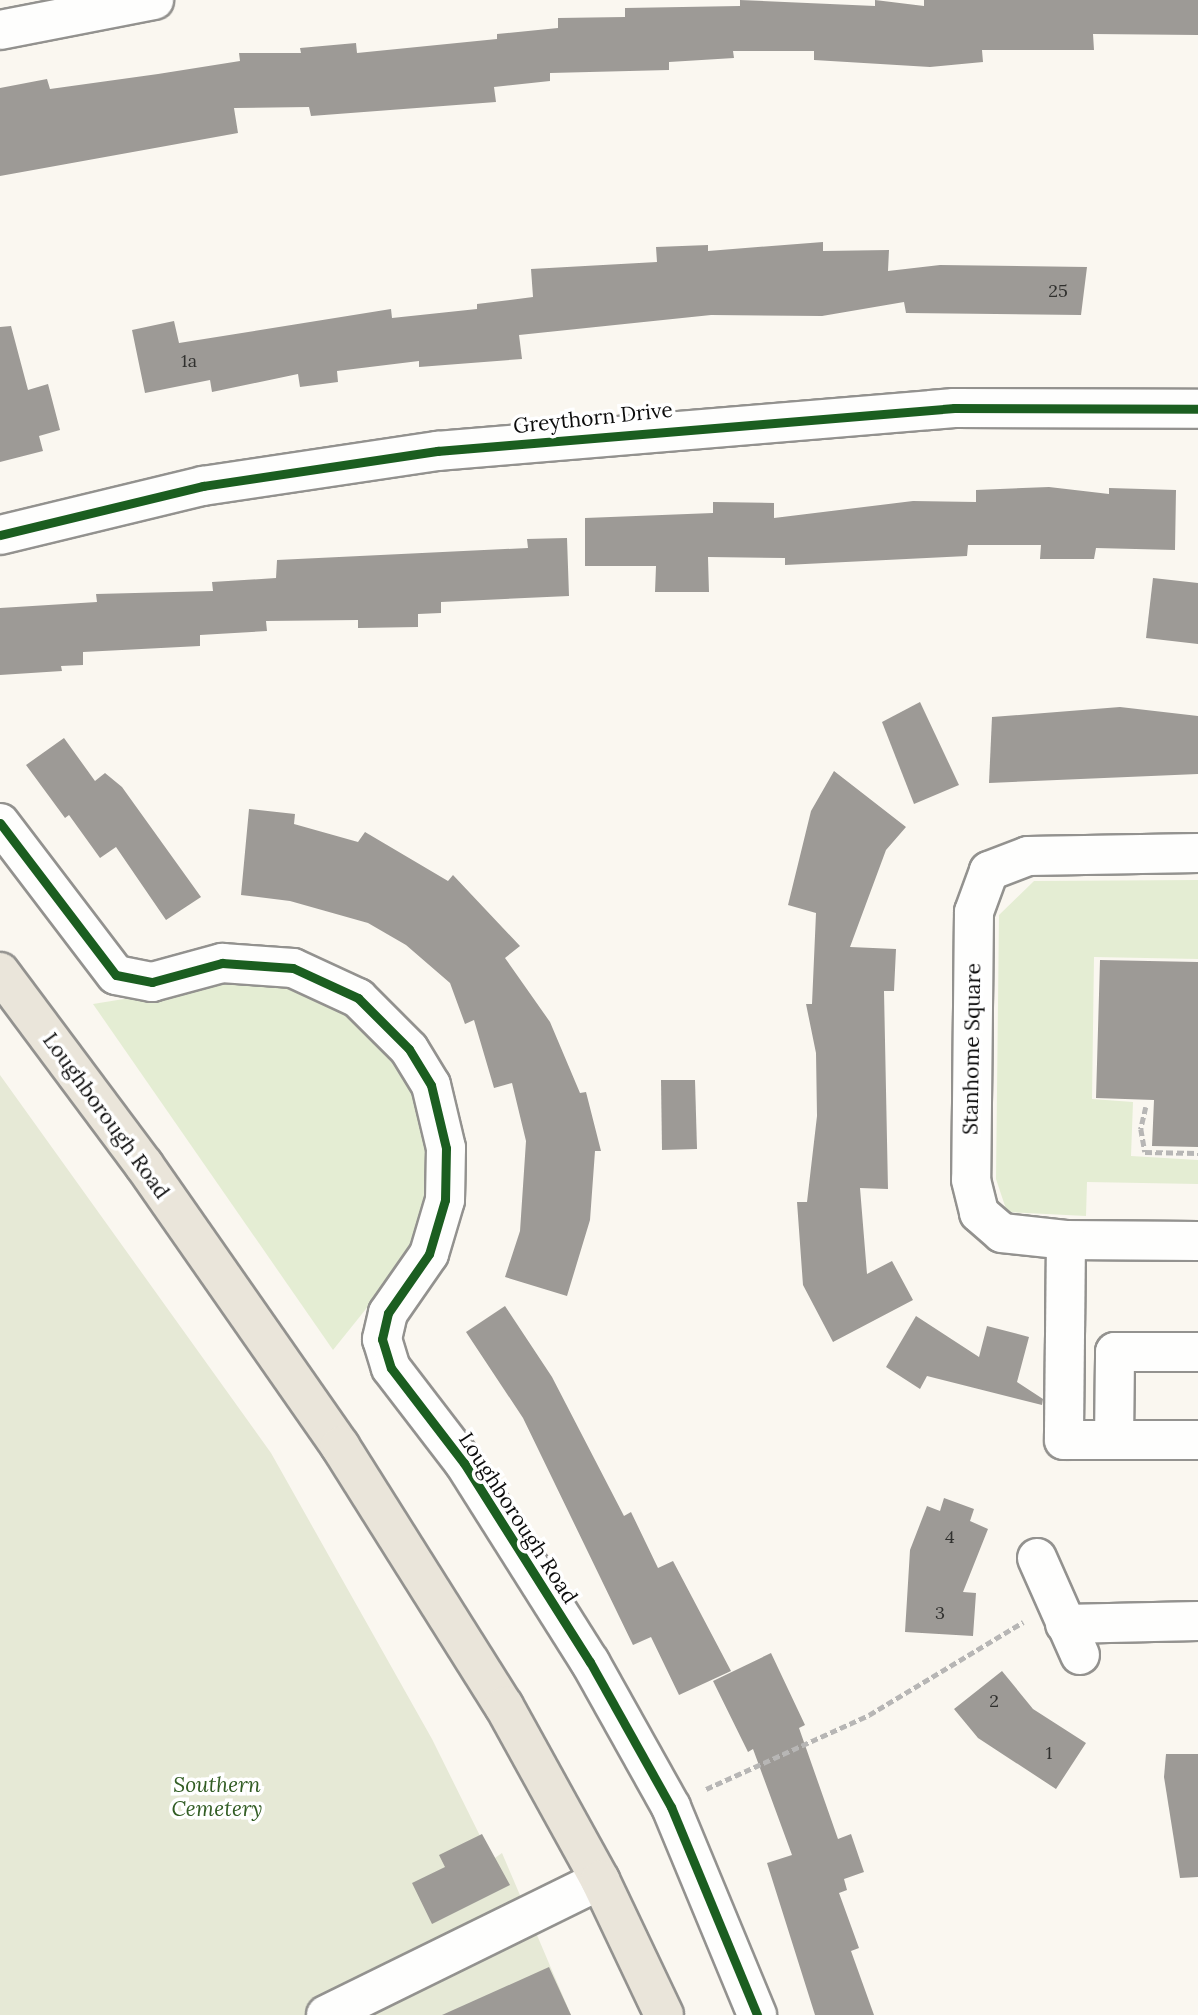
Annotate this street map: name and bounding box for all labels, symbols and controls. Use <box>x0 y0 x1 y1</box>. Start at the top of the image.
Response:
house number: 25 <box>1048 280 1068 302</box>
house number: 1a <box>181 350 197 372</box>
street label: Greythorn Drive <box>512 397 674 439</box>
street label: Stanhome Square <box>958 963 986 1135</box>
street label: Loughborough Road <box>37 1028 175 1204</box>
street label: Loughborough Road <box>453 1428 583 1608</box>
house number: 4 <box>945 1526 955 1548</box>
house number: 3 <box>935 1602 945 1624</box>
house number: 2 <box>989 1690 999 1712</box>
house number: 1 <box>1046 1742 1052 1764</box>
park label: Southern Cemetery <box>171 1772 263 1822</box>

